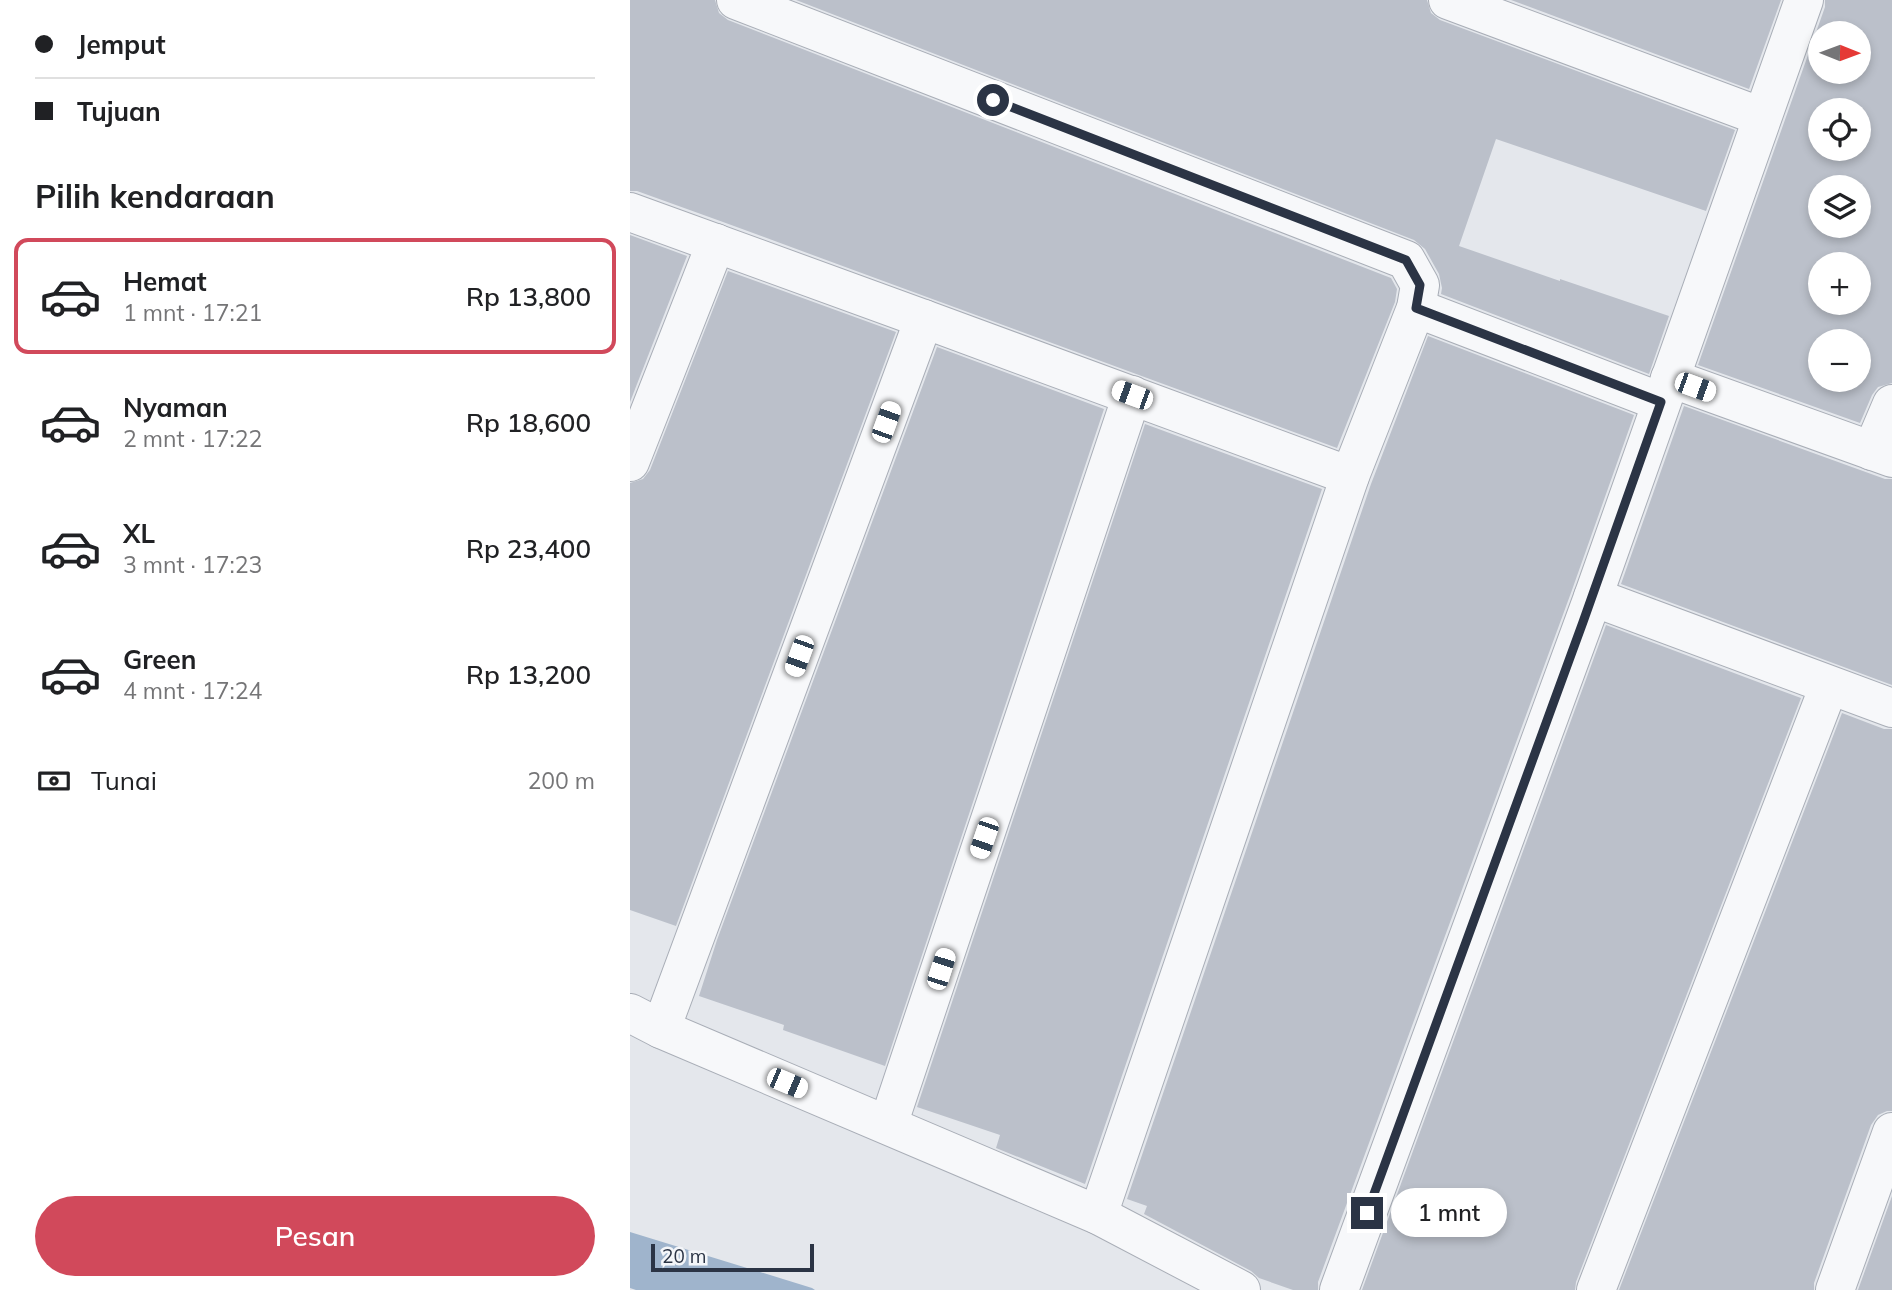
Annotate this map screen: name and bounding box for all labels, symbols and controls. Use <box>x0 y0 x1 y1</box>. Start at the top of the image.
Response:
north arrow <box>1808 21 1871 84</box>
map controls <box>1808 21 1871 392</box>
text: Jemput <box>77 28 166 61</box>
route start <box>977 84 1009 116</box>
text: Tujuan <box>77 95 161 128</box>
button: locate <box>1808 98 1871 161</box>
button: layers <box>1808 175 1871 238</box>
text: Pilih kendaraan <box>35 176 275 216</box>
button: + <box>1808 252 1871 315</box>
icon: car <box>39 265 102 328</box>
text: Hemat <box>123 265 207 298</box>
text: Rp 13,800 <box>466 280 591 313</box>
text: 1 mnt · 17:21 <box>123 298 262 327</box>
button: − <box>1808 329 1871 392</box>
car <box>1672 370 1719 404</box>
car <box>1109 378 1156 412</box>
icon: car <box>39 391 102 454</box>
text: Nyaman <box>123 391 228 424</box>
car <box>869 399 904 445</box>
text: Rp 18,600 <box>466 406 591 439</box>
text: 2 mnt · 17:22 <box>123 424 262 453</box>
icon: car <box>39 517 102 580</box>
text: XL <box>123 517 155 550</box>
text: Rp 23,400 <box>466 532 591 565</box>
text: 3 mnt · 17:23 <box>123 550 262 579</box>
car <box>782 633 817 679</box>
icon: car <box>39 643 102 706</box>
text: Green <box>123 643 196 676</box>
text: Rp 13,200 <box>466 658 591 691</box>
text: 4 mnt · 17:24 <box>123 676 262 705</box>
icon: cash <box>35 762 73 800</box>
text: Tunai <box>91 764 157 797</box>
text: 200 m <box>527 766 595 795</box>
car <box>968 815 1001 861</box>
car <box>925 946 958 992</box>
car <box>764 1065 811 1101</box>
callout: 1 mnt <box>1392 1188 1507 1238</box>
button: Pesan <box>35 1196 595 1276</box>
route end <box>1351 1197 1383 1229</box>
text: 1 mnt <box>1418 1198 1480 1227</box>
scale bar <box>651 1241 814 1273</box>
text: 20 m <box>662 1244 706 1268</box>

